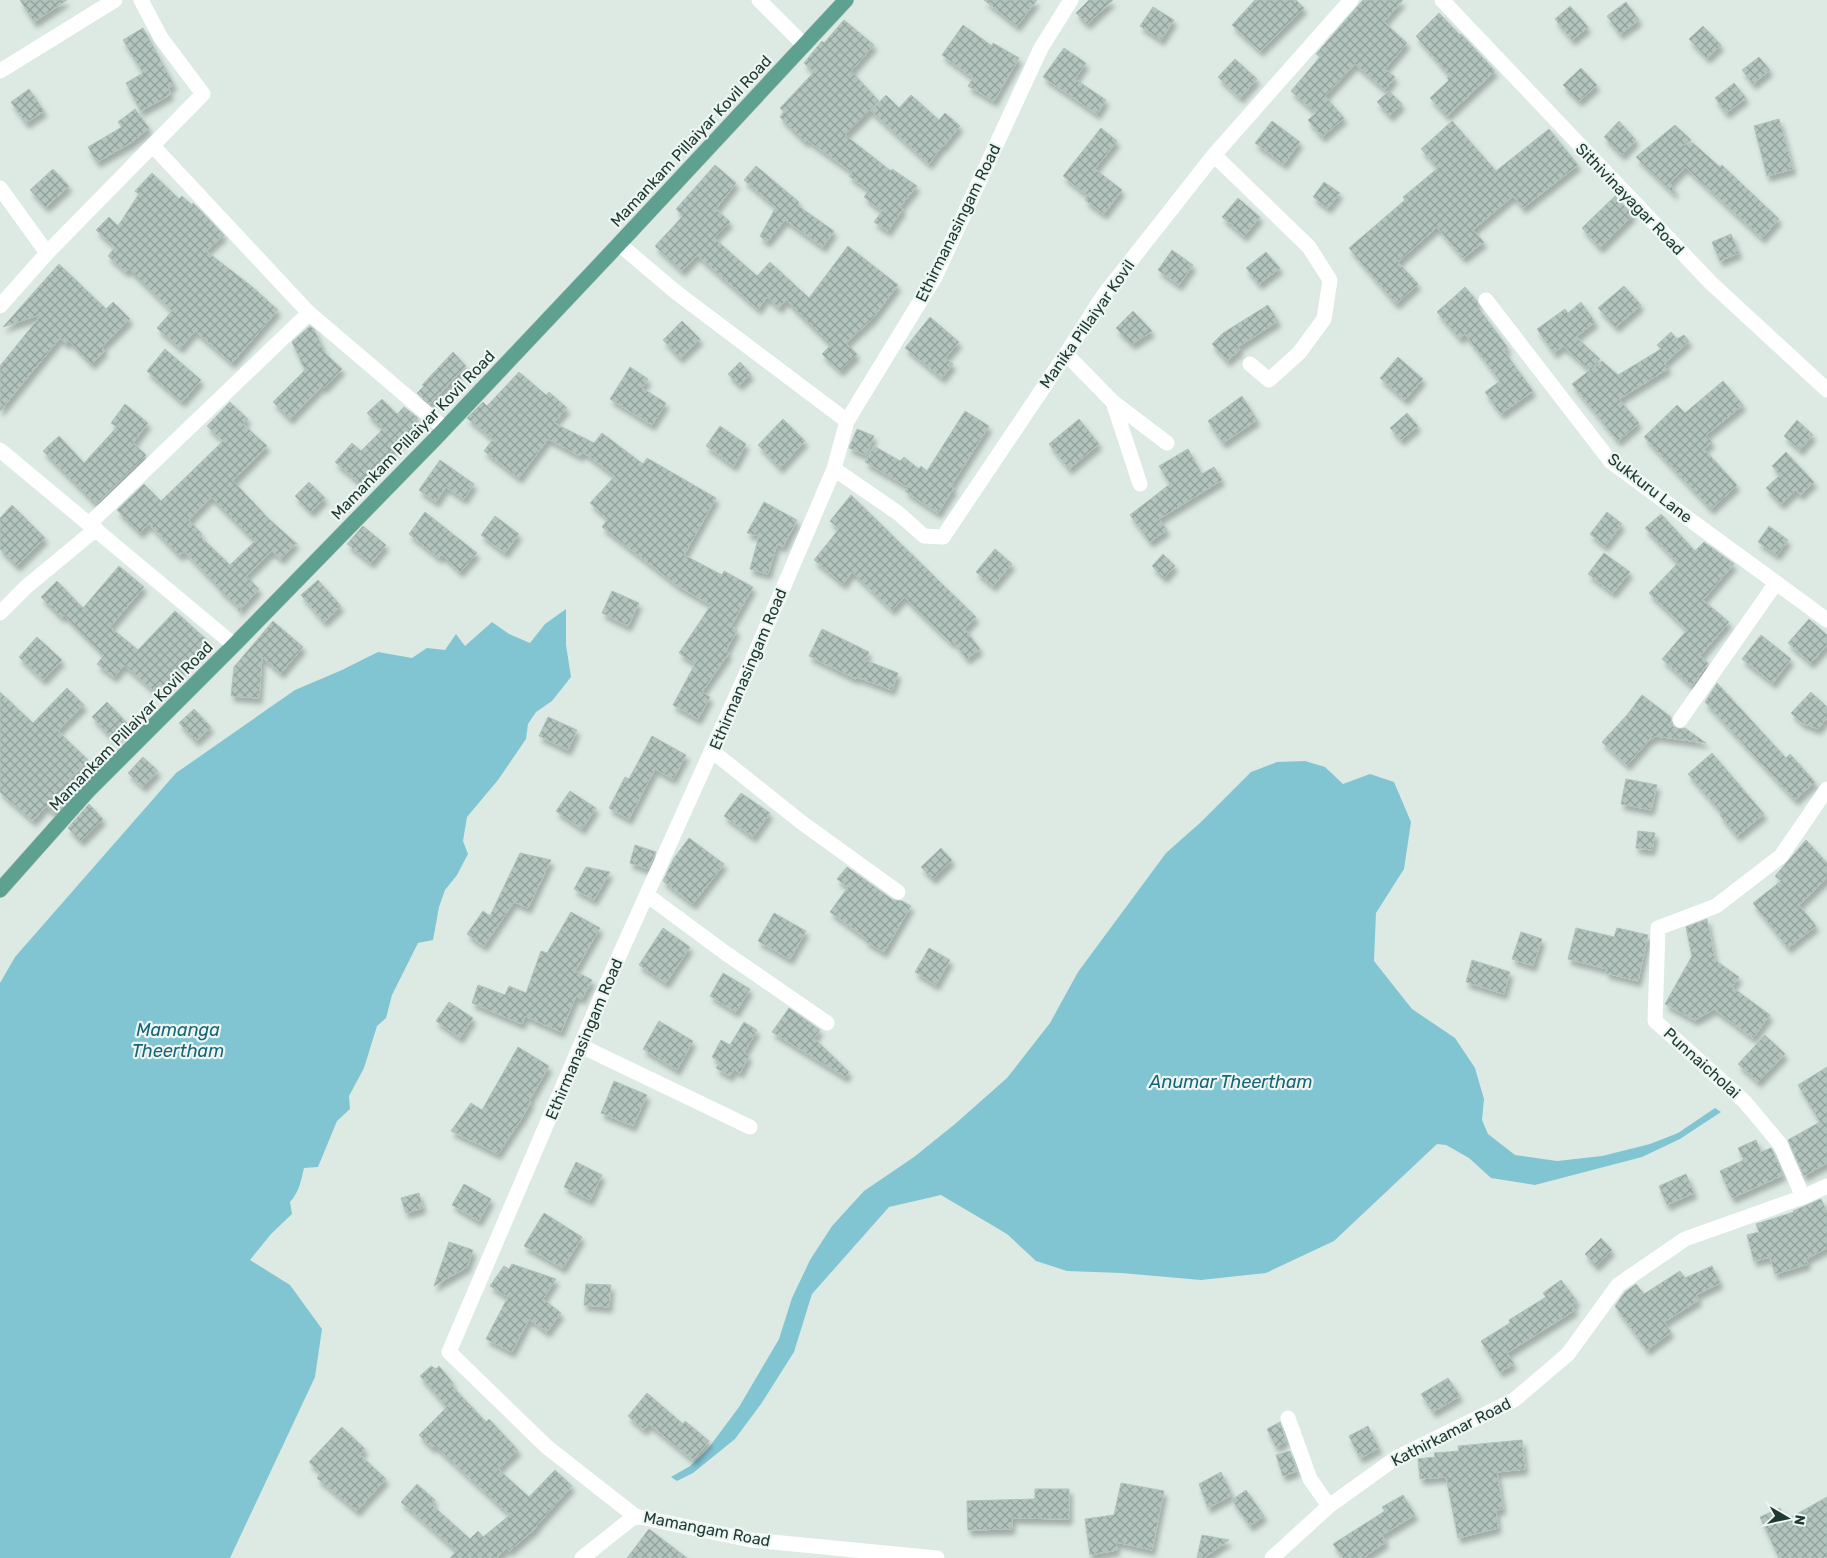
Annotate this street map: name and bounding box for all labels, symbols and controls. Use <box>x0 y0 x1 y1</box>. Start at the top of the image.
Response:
street label: Mamankam Pillaiyar Kovil Road <box>606 51 776 231</box>
street label: Sithivinayagar Road <box>1572 139 1688 259</box>
street label: Ethirmanasingam Road <box>911 141 1005 305</box>
street label: Manika Pillaiyar Kovil <box>1036 256 1138 392</box>
street label: Mamankam Pillaiyar Kovil Road <box>327 347 499 523</box>
street label: Sukkuru Lane <box>1604 449 1696 527</box>
street label: Ethirmanasingam Road <box>705 586 791 752</box>
street label: Mamankam Pillaiyar Kovil Road <box>45 638 217 814</box>
street label: Ethirmanasingam Road <box>541 956 627 1122</box>
water label: Mamanga Theertham <box>132 1019 224 1062</box>
street label: Punnaicholai <box>1660 1024 1744 1102</box>
water label: Anumar Theertham <box>1148 1071 1313 1093</box>
street label: Kathirkamar Road <box>1388 1394 1514 1470</box>
north arrow <box>1762 1493 1812 1543</box>
street label: Mamangam Road <box>642 1507 772 1551</box>
text: N <box>1790 1514 1809 1526</box>

